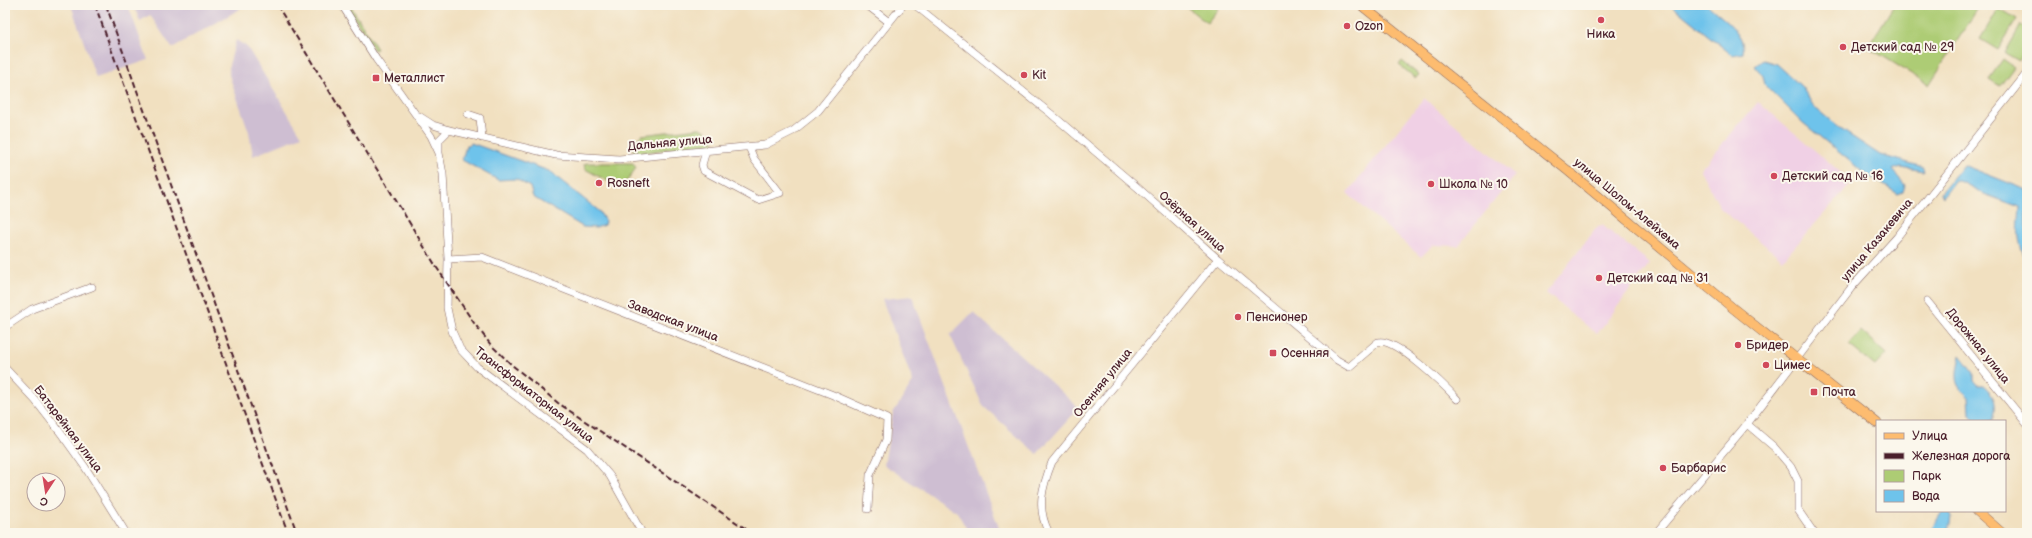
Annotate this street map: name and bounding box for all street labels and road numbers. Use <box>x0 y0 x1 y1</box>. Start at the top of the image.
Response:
street label: Дальняя улица <box>627 132 713 154</box>
street label: улица Шолом-Алейхема <box>1571 155 1683 253</box>
street label: Озёрная улица <box>1155 188 1229 256</box>
street label: улица Казакевича <box>1838 196 1916 284</box>
street label: Заводская улица <box>626 297 720 345</box>
street label: Дорожная улица <box>1943 305 2013 387</box>
street label: Трансформаторная улица <box>471 344 597 446</box>
street label: Осенняя улица <box>1071 345 1135 421</box>
street label: Батарейная улица <box>30 383 106 475</box>

